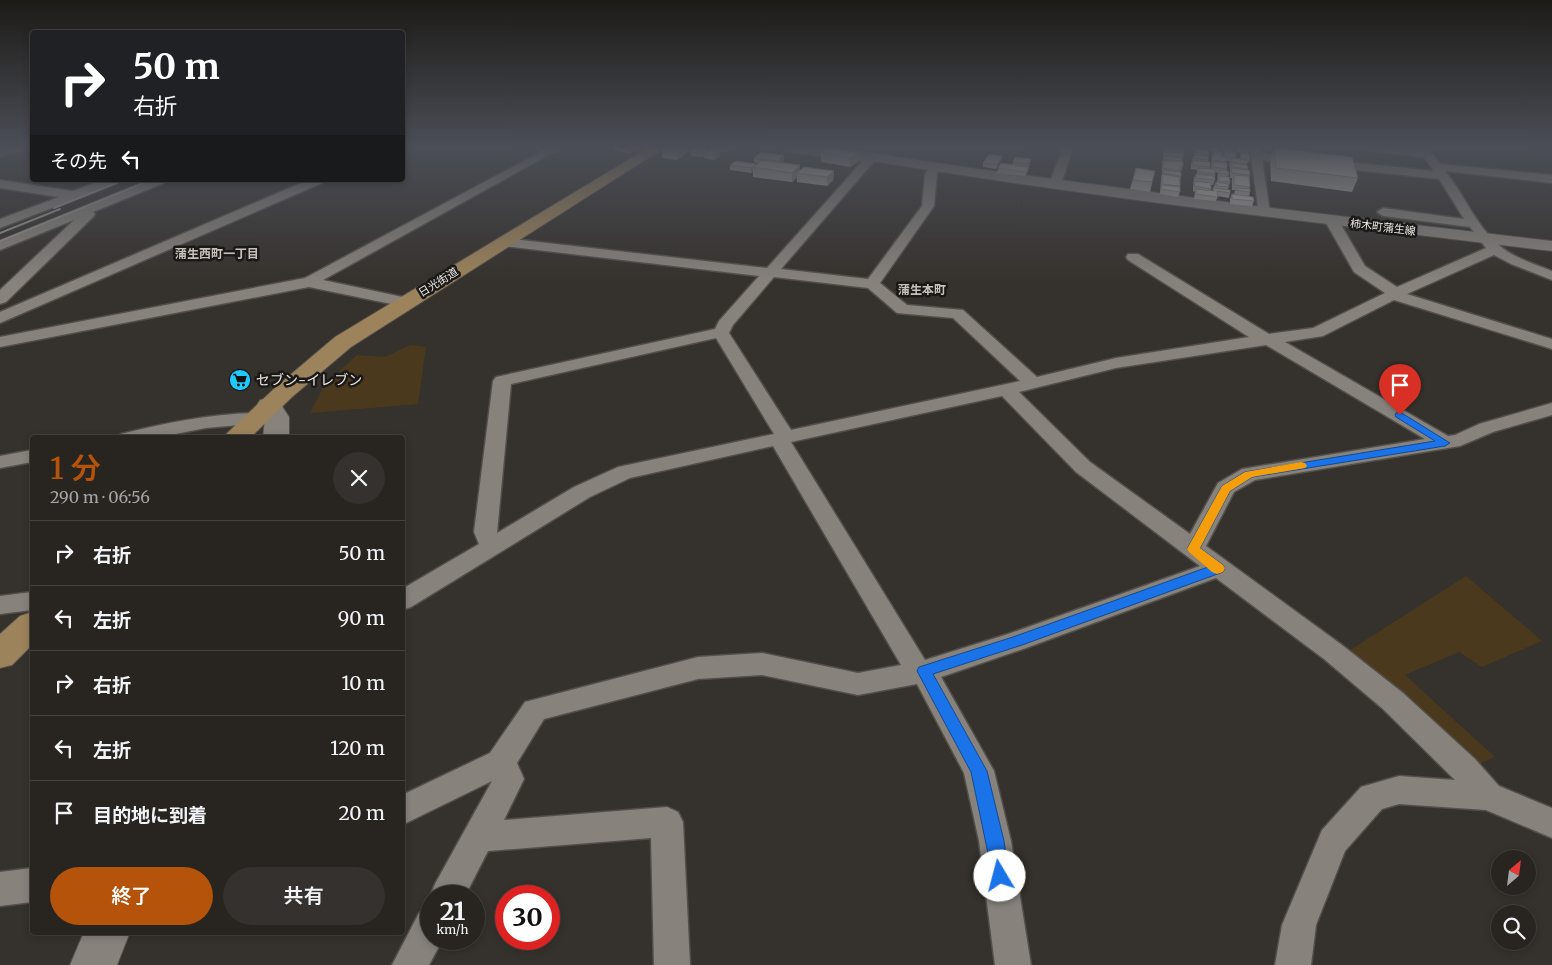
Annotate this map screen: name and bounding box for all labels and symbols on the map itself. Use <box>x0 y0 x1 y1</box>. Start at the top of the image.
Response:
street label: 柿木町蒲生線 <box>1349 216 1417 238</box>
district label: 蒲生西町一丁目 <box>175 246 259 261</box>
street label: 日光街道 <box>416 264 460 300</box>
district label: 蒲生本町 <box>898 282 946 297</box>
pin <box>1379 364 1421 415</box>
supermarket icon: セブン-イレブン <box>228 368 252 392</box>
place label: セブン-イレブン <box>256 371 362 389</box>
position arrow <box>973 849 1025 901</box>
north arrow <box>1491 850 1536 895</box>
speed limit sign: 30 <box>495 885 560 950</box>

